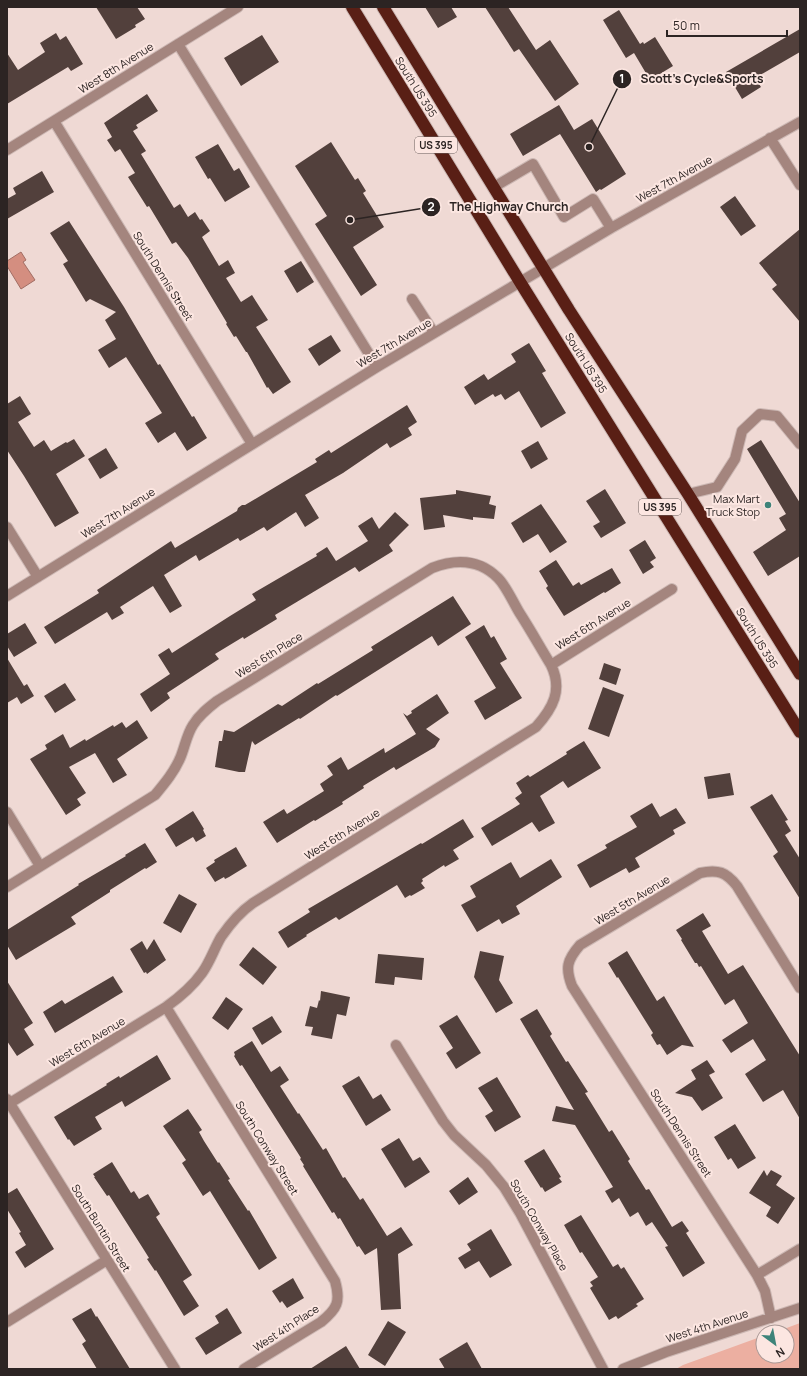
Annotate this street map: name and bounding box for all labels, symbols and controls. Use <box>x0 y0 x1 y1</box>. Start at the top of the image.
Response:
scale bar <box>667 12 787 38</box>
text: 50 m <box>673 17 700 34</box>
street label: West 8th Avenue <box>75 38 156 97</box>
street label: South US 395 <box>392 54 441 120</box>
callout: Scott's Cycle&Sports <box>612 67 771 91</box>
text: 1 <box>619 70 625 87</box>
text: Scott's Cycle&Sports <box>641 70 764 87</box>
road number: US 395 <box>415 137 457 153</box>
street label: West 7th Avenue <box>633 151 715 206</box>
callout: The Highway Church <box>421 195 576 219</box>
text: 2 <box>427 198 435 215</box>
text: The Highway Church <box>449 198 569 215</box>
street label: South Dennis Street <box>130 228 197 323</box>
street label: West 7th Avenue <box>354 314 434 371</box>
street label: South US 395 <box>562 330 611 396</box>
street label: West 7th Avenue <box>78 483 158 541</box>
place label: Max Mart Truck Stop <box>706 491 760 519</box>
road number: US 395 <box>639 499 681 515</box>
marker: Max Mart Truck Stop <box>763 500 773 510</box>
street label: West 6th Avenue <box>552 594 634 653</box>
street label: South US 395 <box>733 605 782 671</box>
street label: West 6th Place <box>232 628 305 681</box>
street label: West 6th Avenue <box>301 804 383 863</box>
street label: West 5th Avenue <box>591 871 673 928</box>
street label: West 6th Avenue <box>46 1013 128 1070</box>
street label: South Dennis Street <box>647 1086 716 1180</box>
street label: South Conway Street <box>232 1098 302 1198</box>
street label: South Conway Place <box>507 1176 572 1274</box>
street label: South Buntin Street <box>68 1181 134 1274</box>
street label: West 4th Place <box>250 1300 322 1354</box>
street label: West 4th Avenue <box>664 1305 750 1346</box>
north arrow <box>755 1324 795 1364</box>
text: N <box>773 1344 788 1361</box>

